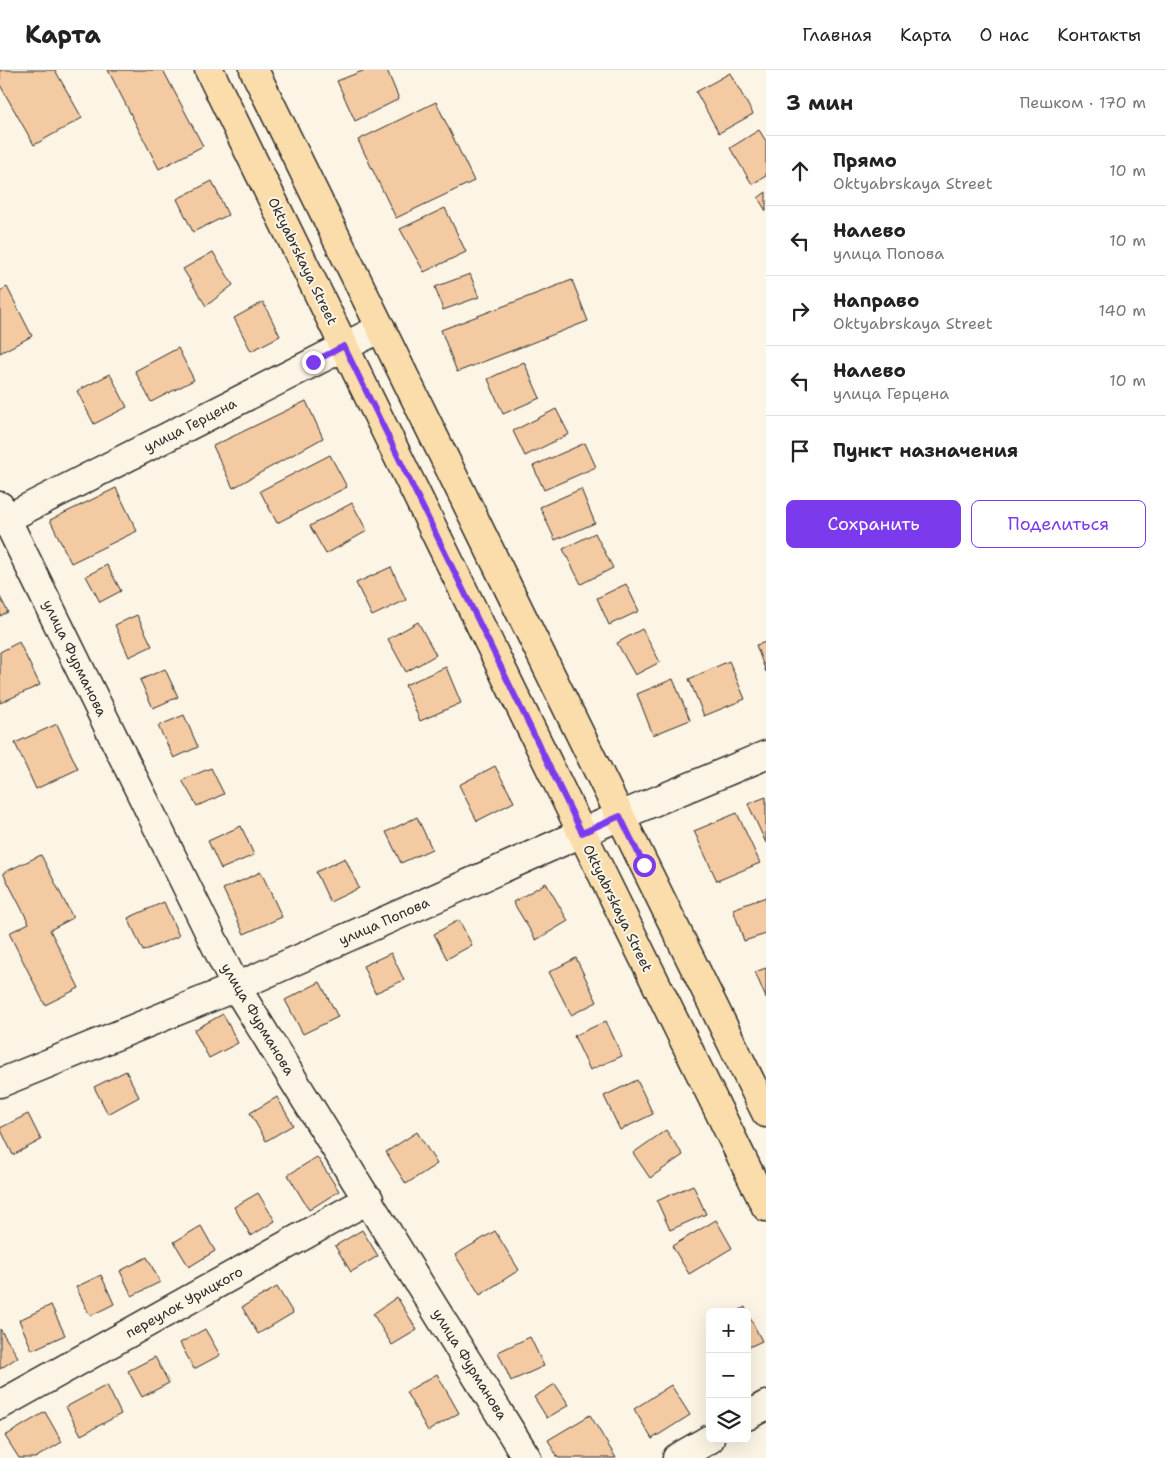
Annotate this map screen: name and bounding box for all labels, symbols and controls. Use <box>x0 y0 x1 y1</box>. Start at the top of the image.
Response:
text: Карта <box>25 19 101 51</box>
text: Главная <box>802 23 872 47</box>
text: Карта <box>900 23 952 47</box>
text: О нас <box>980 23 1029 47</box>
text: Контакты <box>1057 23 1141 47</box>
text: 3 мин <box>786 89 853 117</box>
text: Пешком · 170 m <box>1020 92 1146 113</box>
text: Прямо <box>833 148 897 173</box>
icon: ahead <box>786 157 814 185</box>
text: 10 m <box>1109 160 1146 181</box>
text: Oktyabrskaya Street <box>833 173 993 194</box>
street label: Oktyabrskaya Street <box>264 194 342 328</box>
text: Налево <box>833 218 906 243</box>
icon: left <box>786 227 814 255</box>
text: 10 m <box>1109 230 1146 251</box>
text: улица Попова <box>833 243 944 264</box>
text: Направо <box>833 288 919 313</box>
icon: right <box>786 297 814 325</box>
text: 140 m <box>1099 300 1146 321</box>
text: Oktyabrskaya Street <box>833 313 993 334</box>
route end <box>302 351 325 374</box>
text: Налево <box>833 358 906 383</box>
icon: left <box>786 367 814 395</box>
text: 10 m <box>1109 370 1146 391</box>
text: улица Герцена <box>833 383 949 404</box>
street label: улица Герцена <box>141 394 240 456</box>
icon: arrive <box>786 437 814 465</box>
text: Пункт назначения <box>833 438 1018 463</box>
button: Сохранить <box>786 500 961 548</box>
button: Поделиться <box>971 500 1146 548</box>
street label: улица Фурманова <box>39 597 111 720</box>
street label: Oktyabrskaya Street <box>579 841 657 975</box>
route start <box>633 854 656 877</box>
street label: улица Попова <box>336 893 432 949</box>
street label: улица Фурманова <box>217 960 299 1079</box>
street label: переулок Урицкого <box>122 1262 246 1342</box>
street label: улица Фурманова <box>428 1305 512 1423</box>
map controls <box>706 1308 751 1443</box>
button: + <box>706 1308 751 1353</box>
button: − <box>706 1353 751 1398</box>
button: layers <box>706 1398 751 1443</box>

